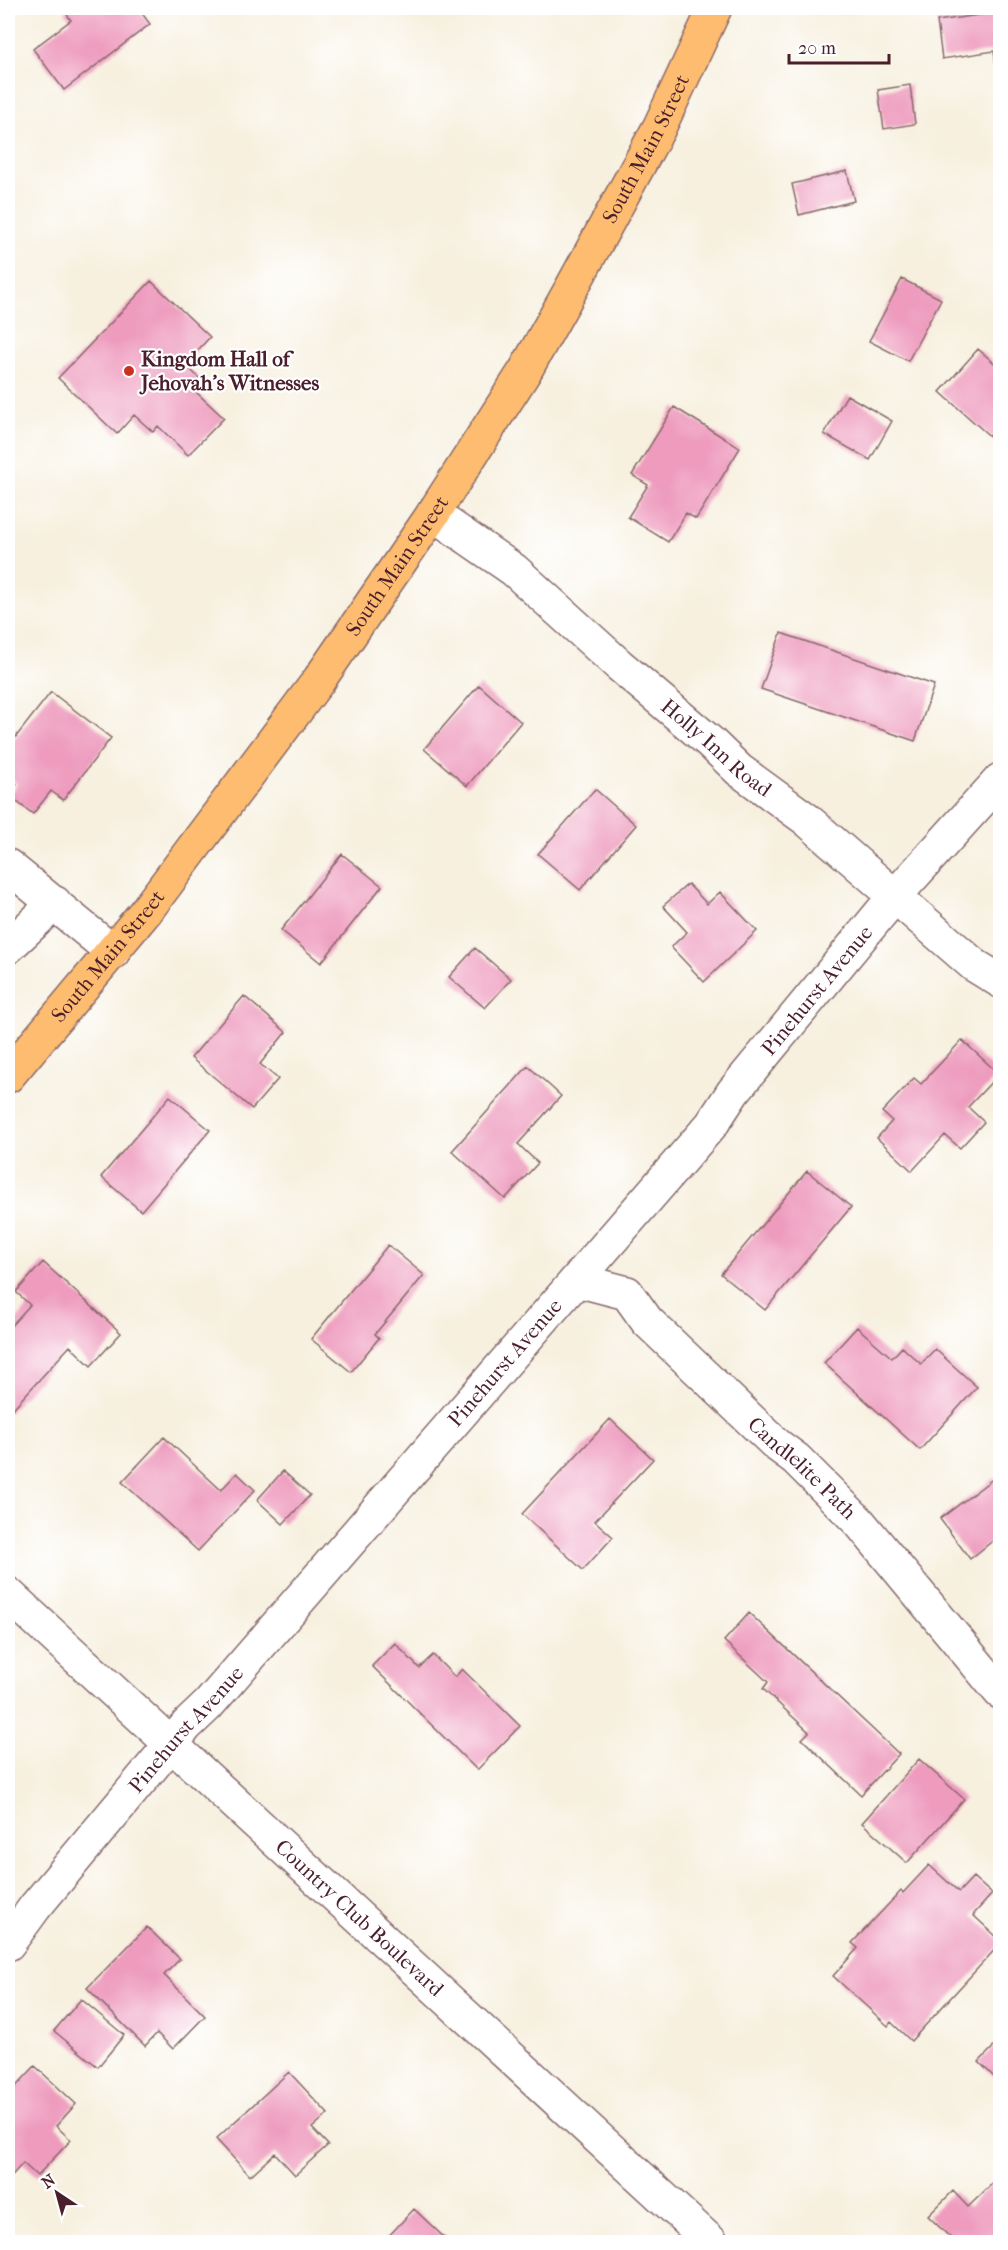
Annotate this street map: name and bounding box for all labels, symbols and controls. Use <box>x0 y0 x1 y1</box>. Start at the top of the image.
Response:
scale bar <box>789 27 890 65</box>
text: 20 m <box>798 38 836 59</box>
street label: South Main Street <box>597 70 694 227</box>
place label: Kingdom Hall of Jehovah’s Witnesses <box>139 347 319 395</box>
marker: Kingdom Hall of Jehovah’s Witnesses <box>122 364 136 378</box>
street label: South Main Street <box>341 491 454 641</box>
street label: Holly Inn Road <box>656 694 777 802</box>
street label: South Main Street <box>46 885 170 1027</box>
street label: Pinehurst Avenue <box>756 921 877 1060</box>
street label: Pinehurst Avenue <box>443 1294 567 1432</box>
street label: Candlelite Path <box>743 1412 861 1524</box>
street label: Pinehurst Avenue <box>124 1661 248 1798</box>
street label: Country Club Boulevard <box>271 1835 449 2002</box>
north arrow <box>27 2163 87 2223</box>
text: N <box>38 2170 60 2193</box>

